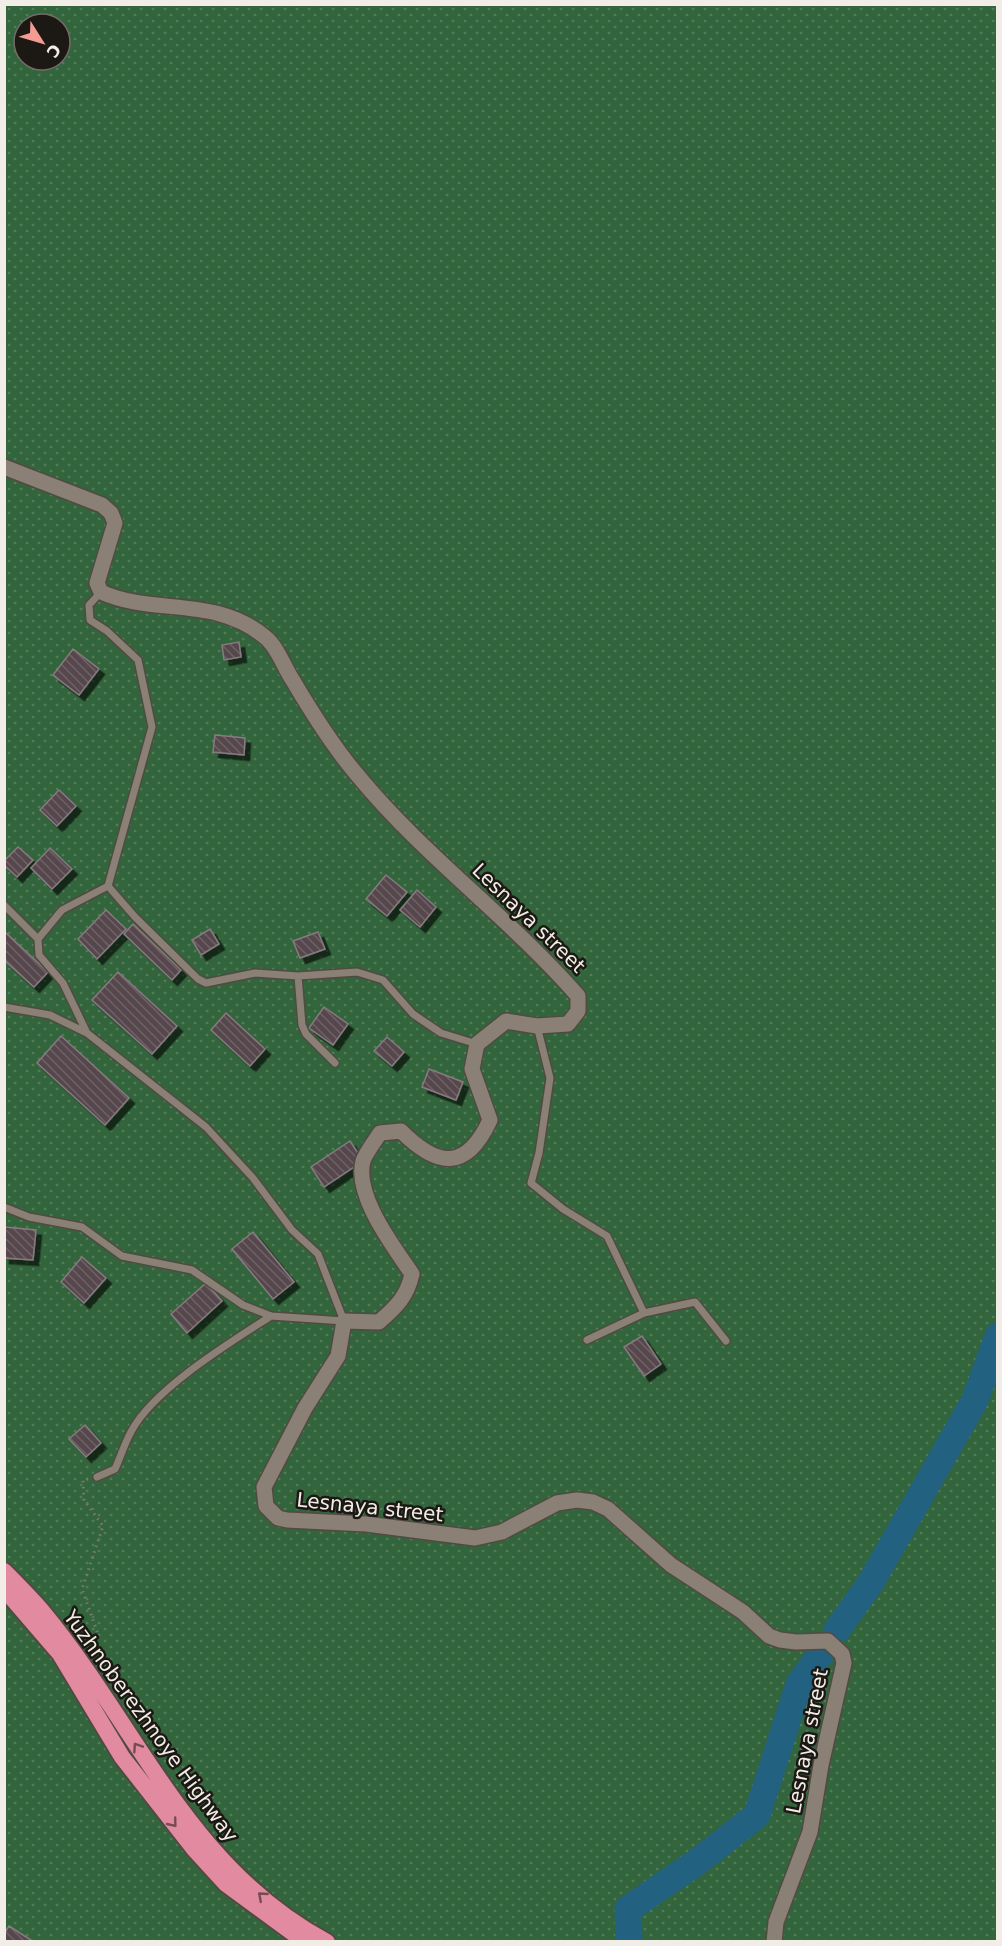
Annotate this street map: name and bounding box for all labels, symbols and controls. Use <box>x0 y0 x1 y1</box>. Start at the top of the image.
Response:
north arrow <box>12 12 72 72</box>
text: С <box>42 40 65 61</box>
street label: Lesnaya street <box>468 858 590 978</box>
street label: Lesnaya street <box>295 1487 445 1527</box>
street label: Yuzhnoberezhnoye Highway <box>58 1605 243 1847</box>
street label: Lesnaya street <box>781 1666 833 1816</box>
one-way arrow <box>134 1743 145 1754</box>
one-way arrow <box>165 1817 176 1828</box>
one-way arrow <box>258 1892 269 1903</box>

